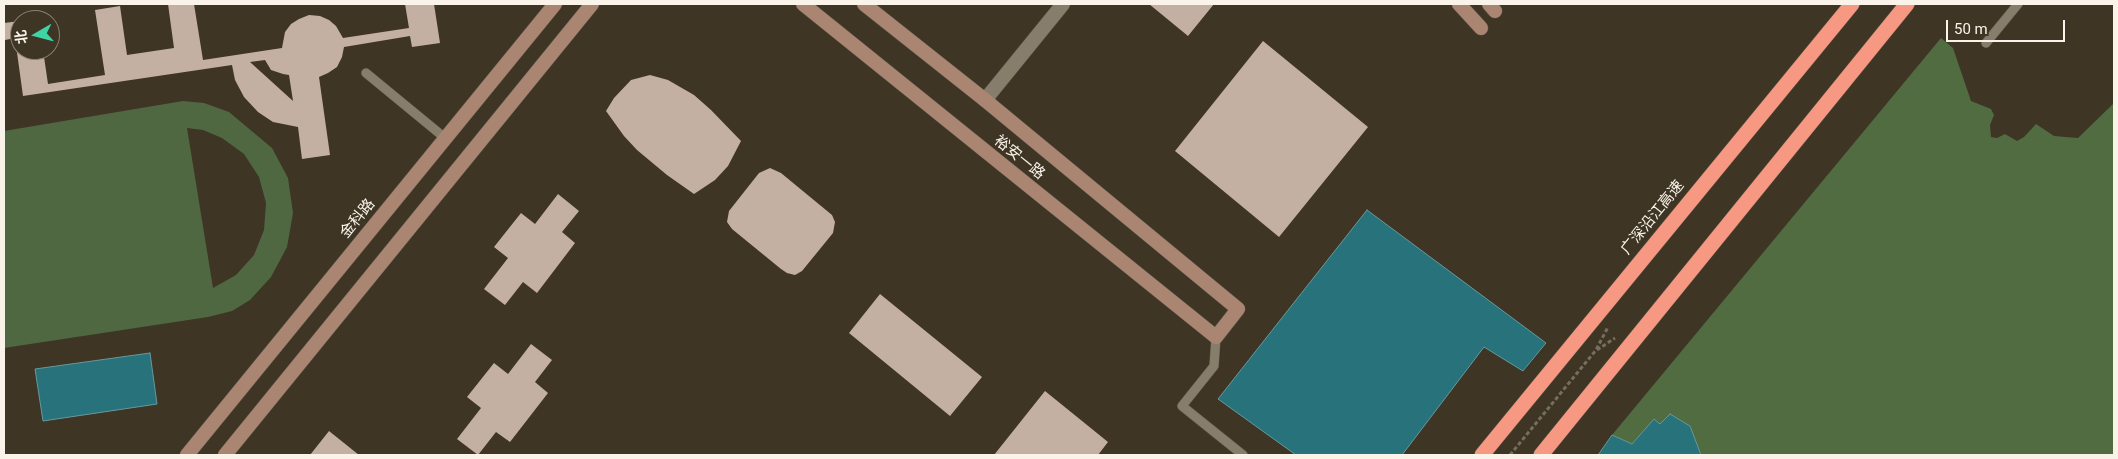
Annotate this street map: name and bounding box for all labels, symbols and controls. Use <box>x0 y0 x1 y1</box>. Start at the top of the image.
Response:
north arrow <box>10 10 60 60</box>
scale bar <box>1948 10 2067 42</box>
text: 50 m <box>1954 20 1988 38</box>
text: 北 <box>12 29 30 45</box>
street label: 裕安一路 <box>990 132 1048 184</box>
street label: 广深沿江高速 <box>1618 177 1688 259</box>
street label: 金科路 <box>337 196 379 242</box>

